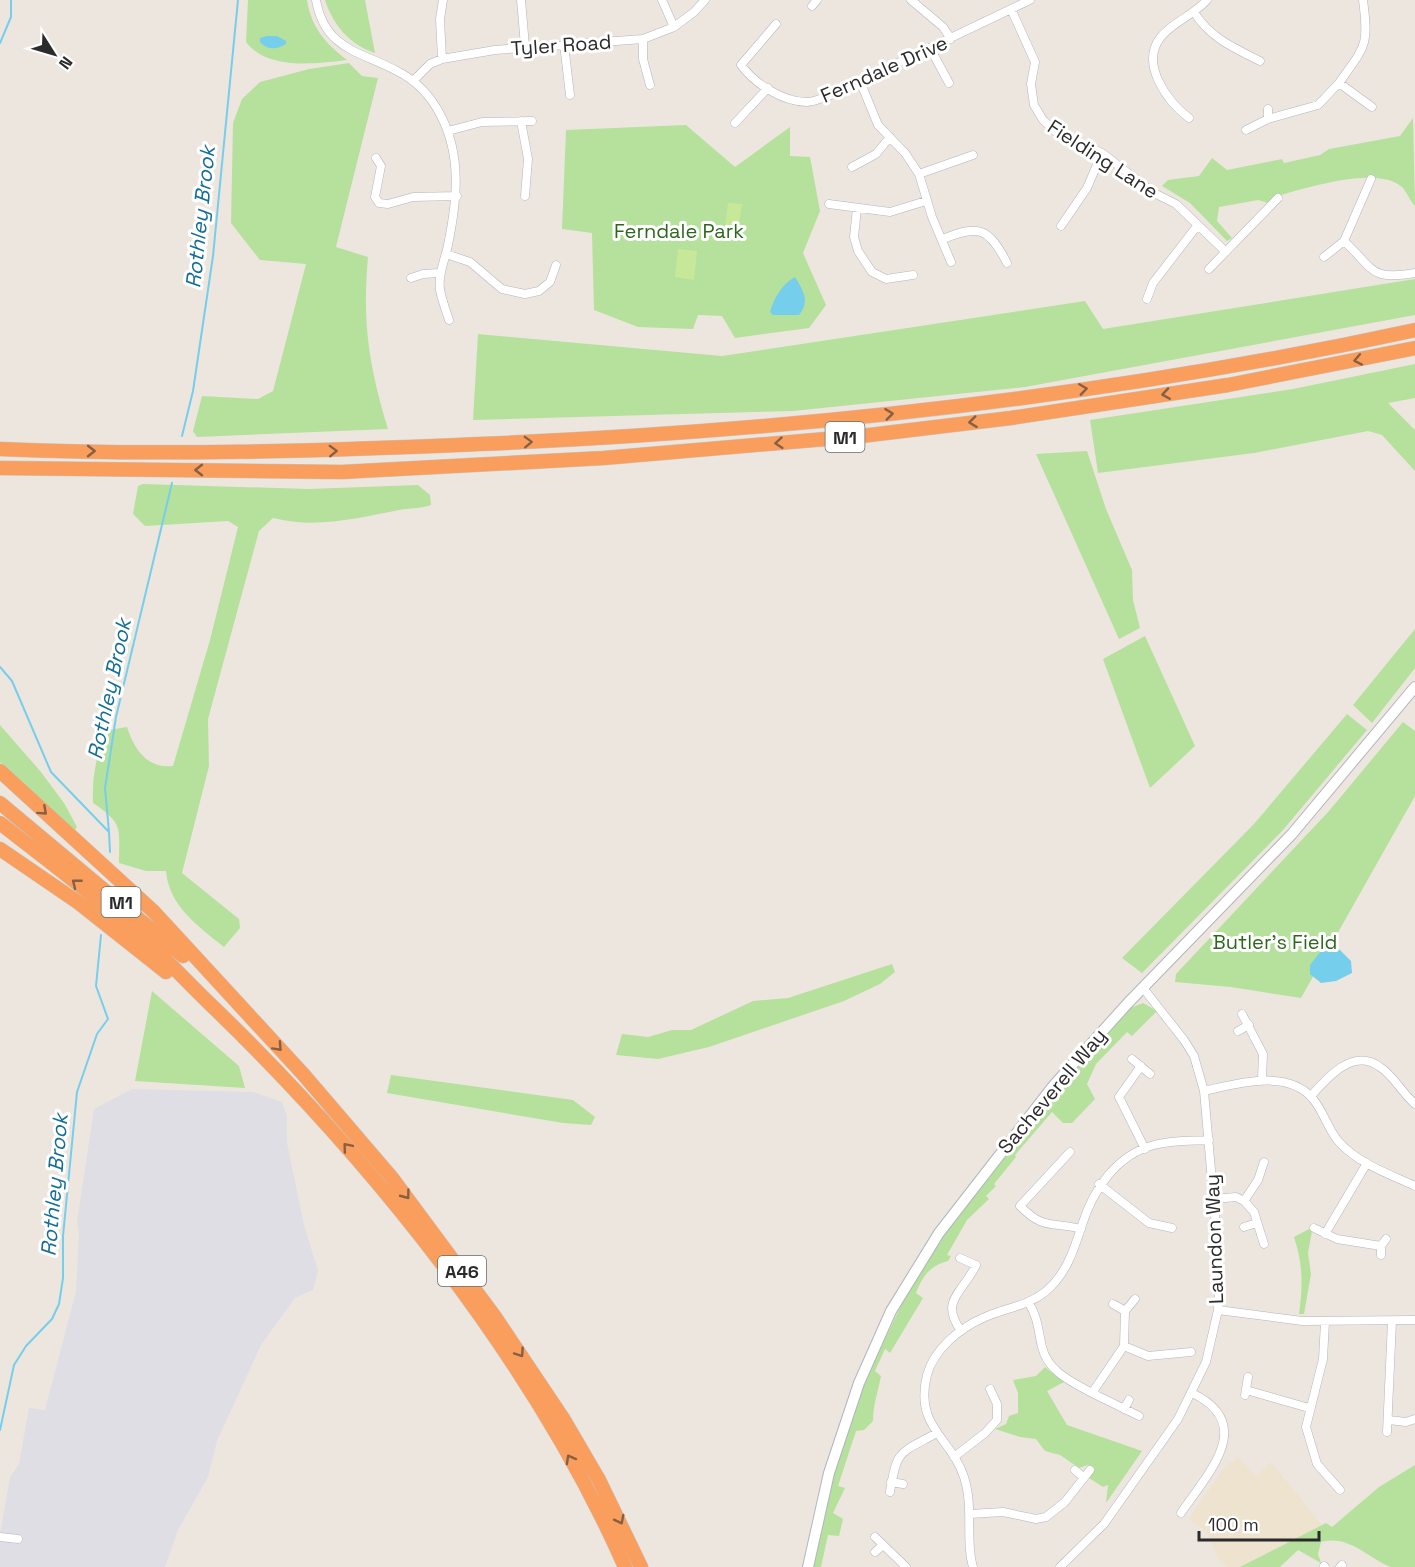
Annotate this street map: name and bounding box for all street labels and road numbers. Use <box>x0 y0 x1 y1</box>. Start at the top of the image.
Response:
street label: Tyler Road <box>510 29 612 61</box>
street label: Ferndale Drive <box>816 29 952 109</box>
street label: Fielding Lane <box>1043 114 1163 204</box>
road number: M1 <box>826 422 864 452</box>
road number: M1 <box>102 887 140 917</box>
street label: Sacheverell Way <box>992 1023 1112 1159</box>
street label: Laundon Way <box>1199 1174 1229 1304</box>
road number: A46 <box>438 1256 486 1286</box>

